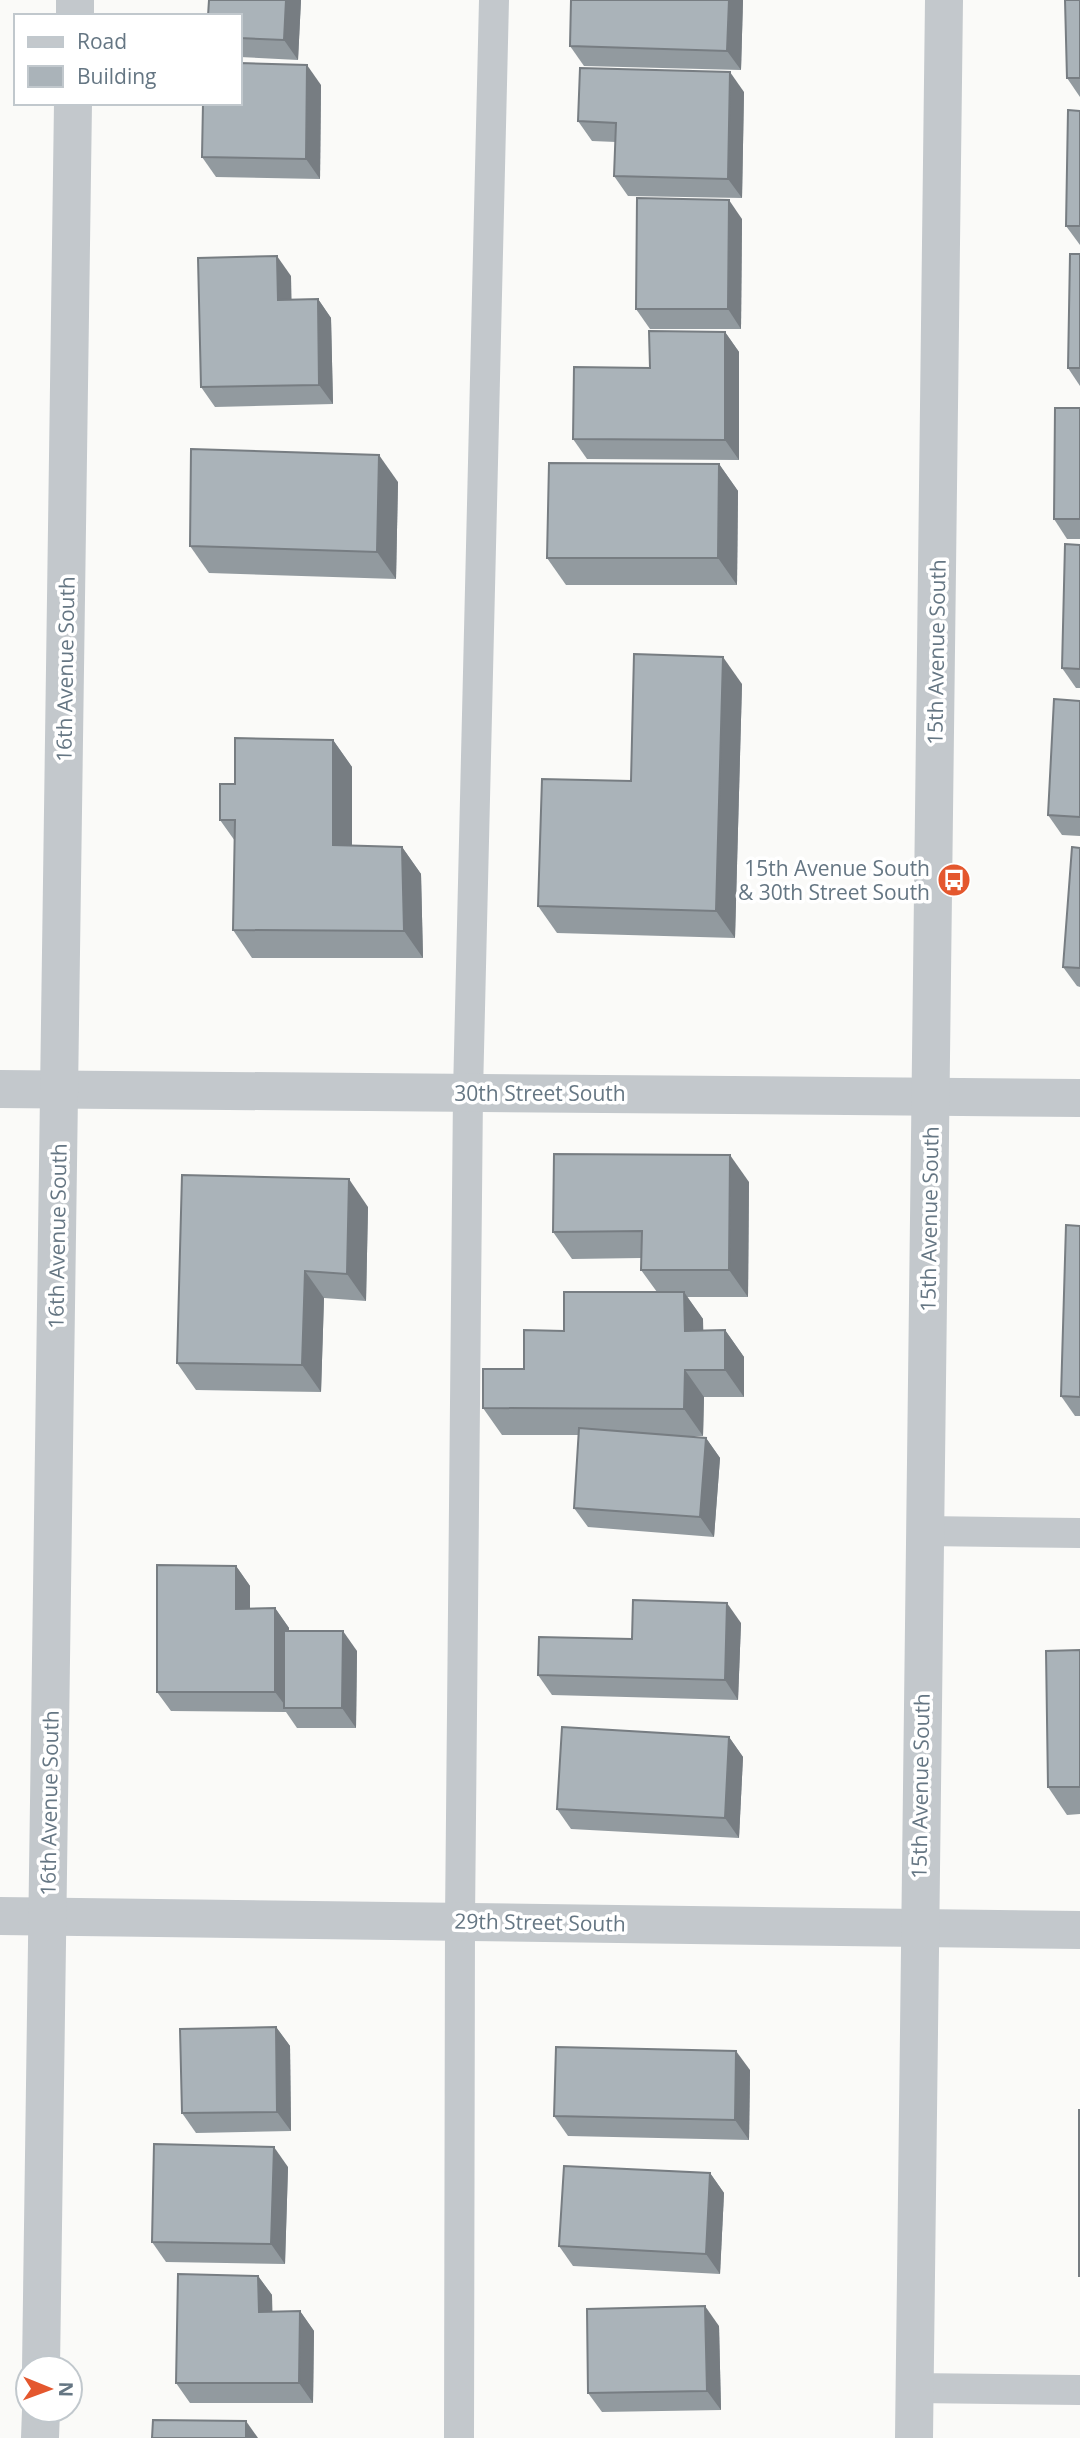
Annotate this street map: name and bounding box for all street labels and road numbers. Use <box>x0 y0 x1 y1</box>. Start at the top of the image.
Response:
street label: 15th Avenue South <box>920 559 952 745</box>
street label: 16th Avenue South <box>49 576 81 762</box>
street label: 30th Street South <box>454 1079 626 1107</box>
street label: 15th Avenue South <box>913 1126 945 1312</box>
street label: 16th Avenue South <box>41 1143 73 1329</box>
street label: 15th Avenue South <box>904 1693 936 1879</box>
street label: 16th Avenue South <box>33 1710 65 1896</box>
street label: 29th Street South <box>454 1907 626 1937</box>

